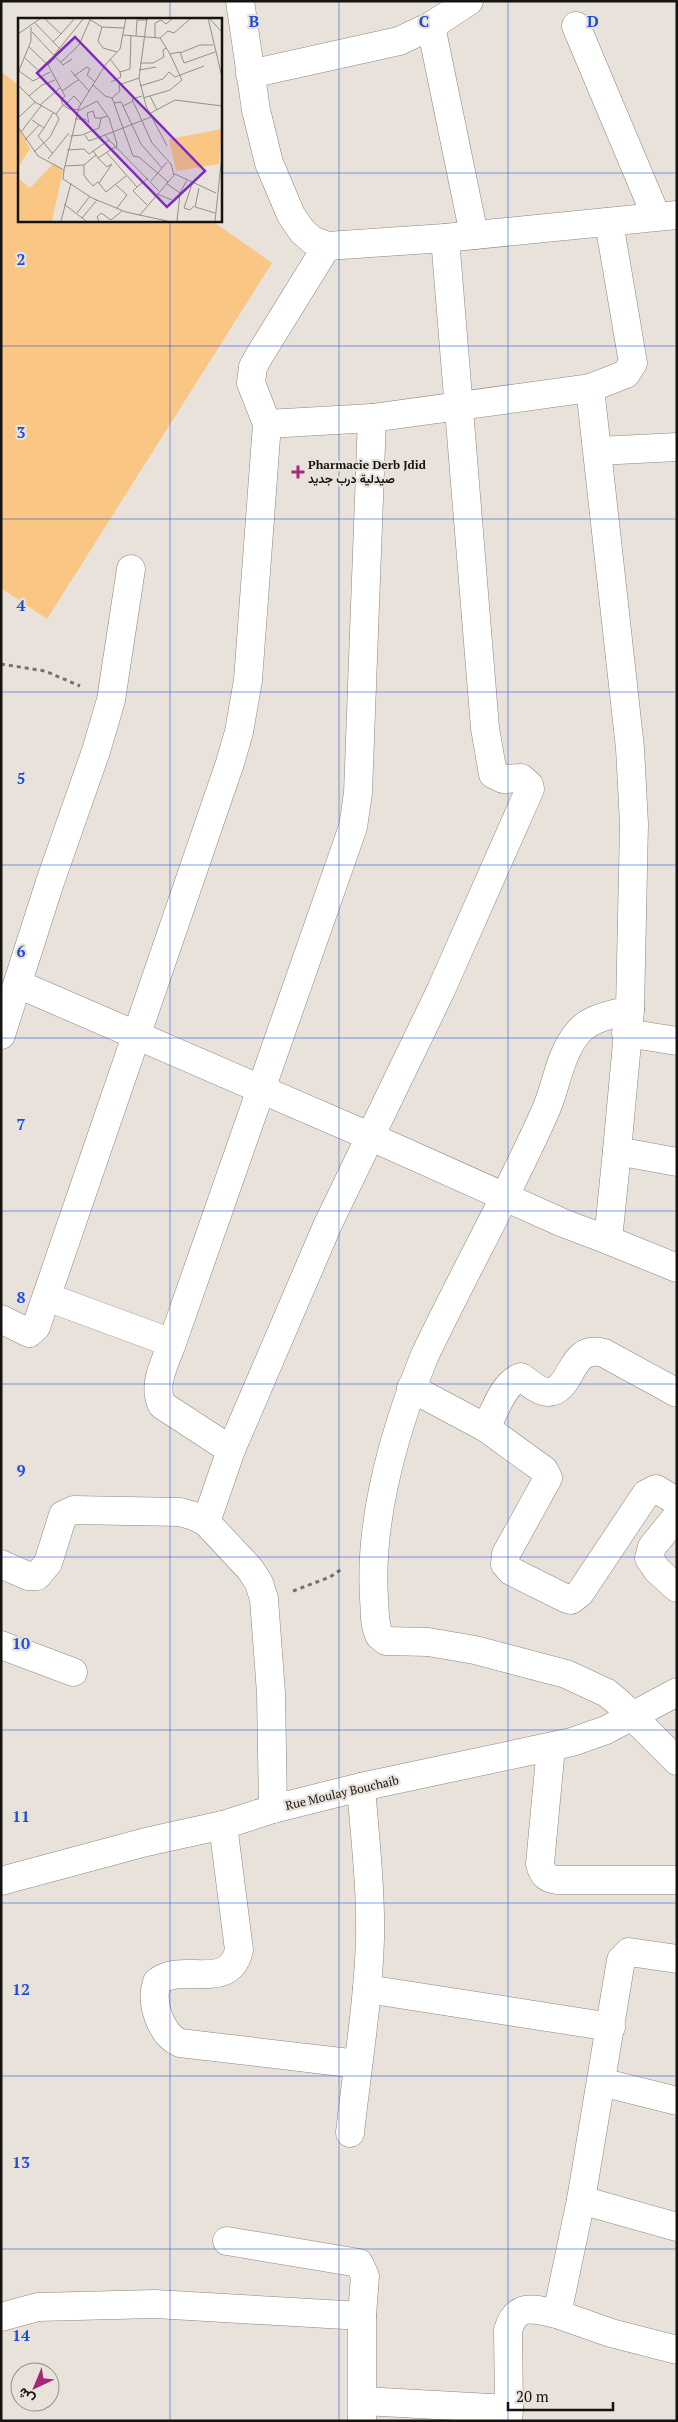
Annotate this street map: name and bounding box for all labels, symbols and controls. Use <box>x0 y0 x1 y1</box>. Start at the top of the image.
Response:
text: B <box>249 10 259 32</box>
text: C <box>419 10 429 32</box>
text: D <box>587 10 599 32</box>
inset map <box>18 18 221 221</box>
text: 2 <box>16 248 26 270</box>
text: 3 <box>16 421 26 443</box>
place label: Pharmacie Derb Jdid صيدلية درب جديد <box>308 457 427 487</box>
marker: Pharmacie Derb Jdid صيدلية درب جديد <box>292 466 304 478</box>
text: 4 <box>16 594 26 616</box>
text: 5 <box>16 767 26 789</box>
text: 6 <box>16 940 26 962</box>
text: 7 <box>16 1113 26 1135</box>
text: 8 <box>16 1286 26 1308</box>
text: 9 <box>16 1459 26 1481</box>
text: 10 <box>12 1632 30 1654</box>
street label: Rue Moulay Bouchaib <box>284 1772 400 1813</box>
text: 11 <box>12 1805 30 1827</box>
text: 12 <box>12 1978 30 2000</box>
text: 13 <box>12 2151 30 2173</box>
text: 14 <box>12 2324 30 2346</box>
north arrow <box>10 2362 60 2412</box>
scale bar <box>508 2380 613 2412</box>
text: ش <box>13 2384 38 2409</box>
text: 20 m <box>516 2386 549 2406</box>

